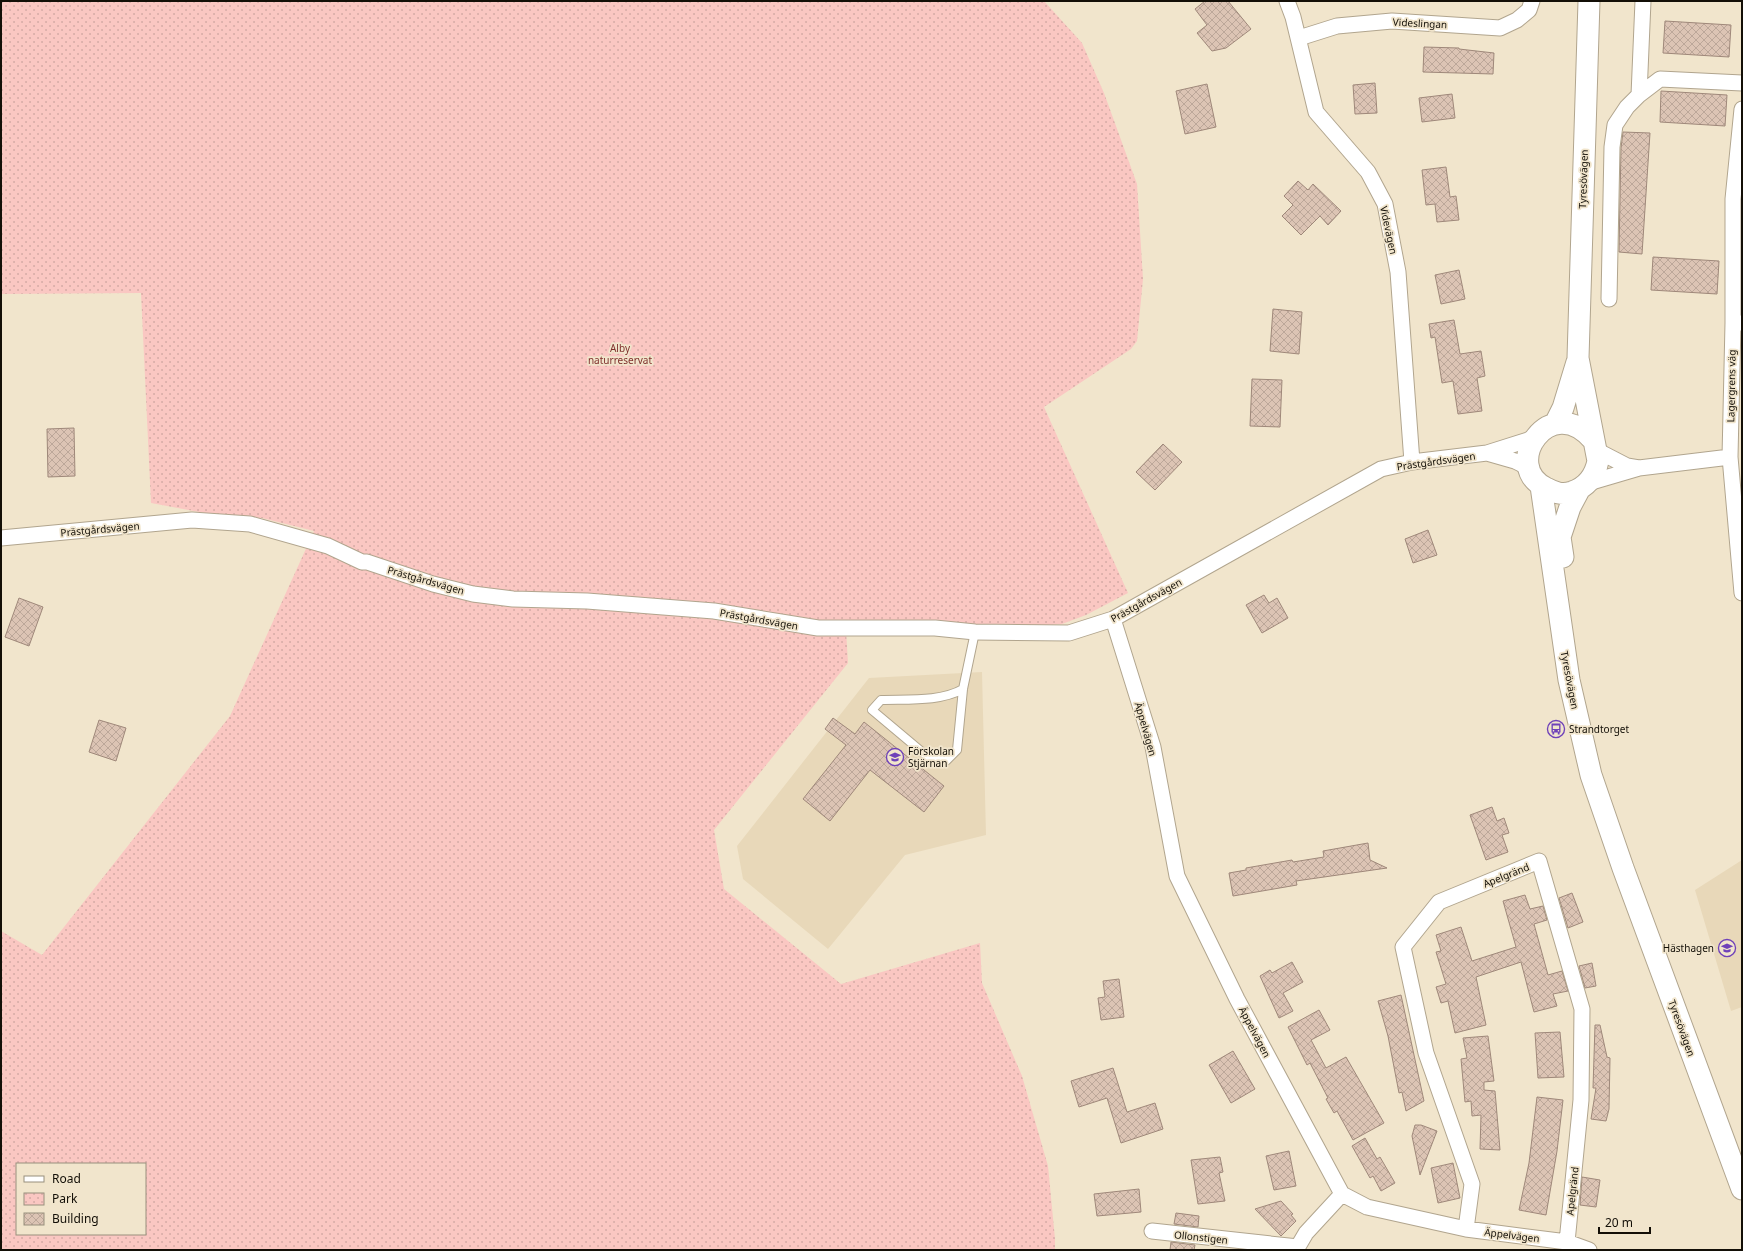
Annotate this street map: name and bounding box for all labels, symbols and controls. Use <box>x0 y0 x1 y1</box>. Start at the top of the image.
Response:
street label: Videslingan <box>1392 15 1448 31</box>
street label: Tyresövägen <box>1575 149 1591 209</box>
street label: Videvägen <box>1377 205 1401 255</box>
park label: Alby naturreservat <box>588 341 652 367</box>
street label: Lagergrens väg <box>1723 349 1739 423</box>
street label: Prästgårdsvägen <box>1396 449 1476 473</box>
street label: Prästgårdsvägen <box>60 519 140 539</box>
street label: Prästgårdsvägen <box>386 562 466 598</box>
street label: Prästgårdsvägen <box>1108 575 1184 625</box>
street label: Prästgårdsvägen <box>719 605 799 633</box>
street label: Tyresövägen <box>1557 650 1583 710</box>
street label: Äppelvägen <box>1132 700 1160 758</box>
bus stop icon: Strandtorget <box>1546 719 1566 739</box>
place label: Strandtorget <box>1569 722 1629 736</box>
place label: Förskolan Stjärnan <box>908 744 954 770</box>
school or university icon: Förskolan Stjärnan <box>885 747 905 767</box>
street label: Apelgränd <box>1481 859 1531 891</box>
school or university icon: Hästhagen <box>1717 938 1737 958</box>
place label: Hästhagen <box>1663 941 1714 955</box>
street label: Tyresövägen <box>1665 998 1699 1058</box>
street label: Äppelvägen <box>1236 1004 1274 1060</box>
legend <box>16 1163 146 1235</box>
street label: Apelgränd <box>1562 1166 1582 1216</box>
text: Road <box>52 1170 81 1187</box>
text: Park <box>52 1190 78 1207</box>
scale bar <box>1599 1209 1650 1235</box>
text: Building <box>52 1210 99 1227</box>
text: 20 m <box>1605 1214 1633 1231</box>
street label: Äppelvägen <box>1484 1225 1540 1245</box>
street label: Ollonstigen <box>1173 1227 1229 1247</box>

